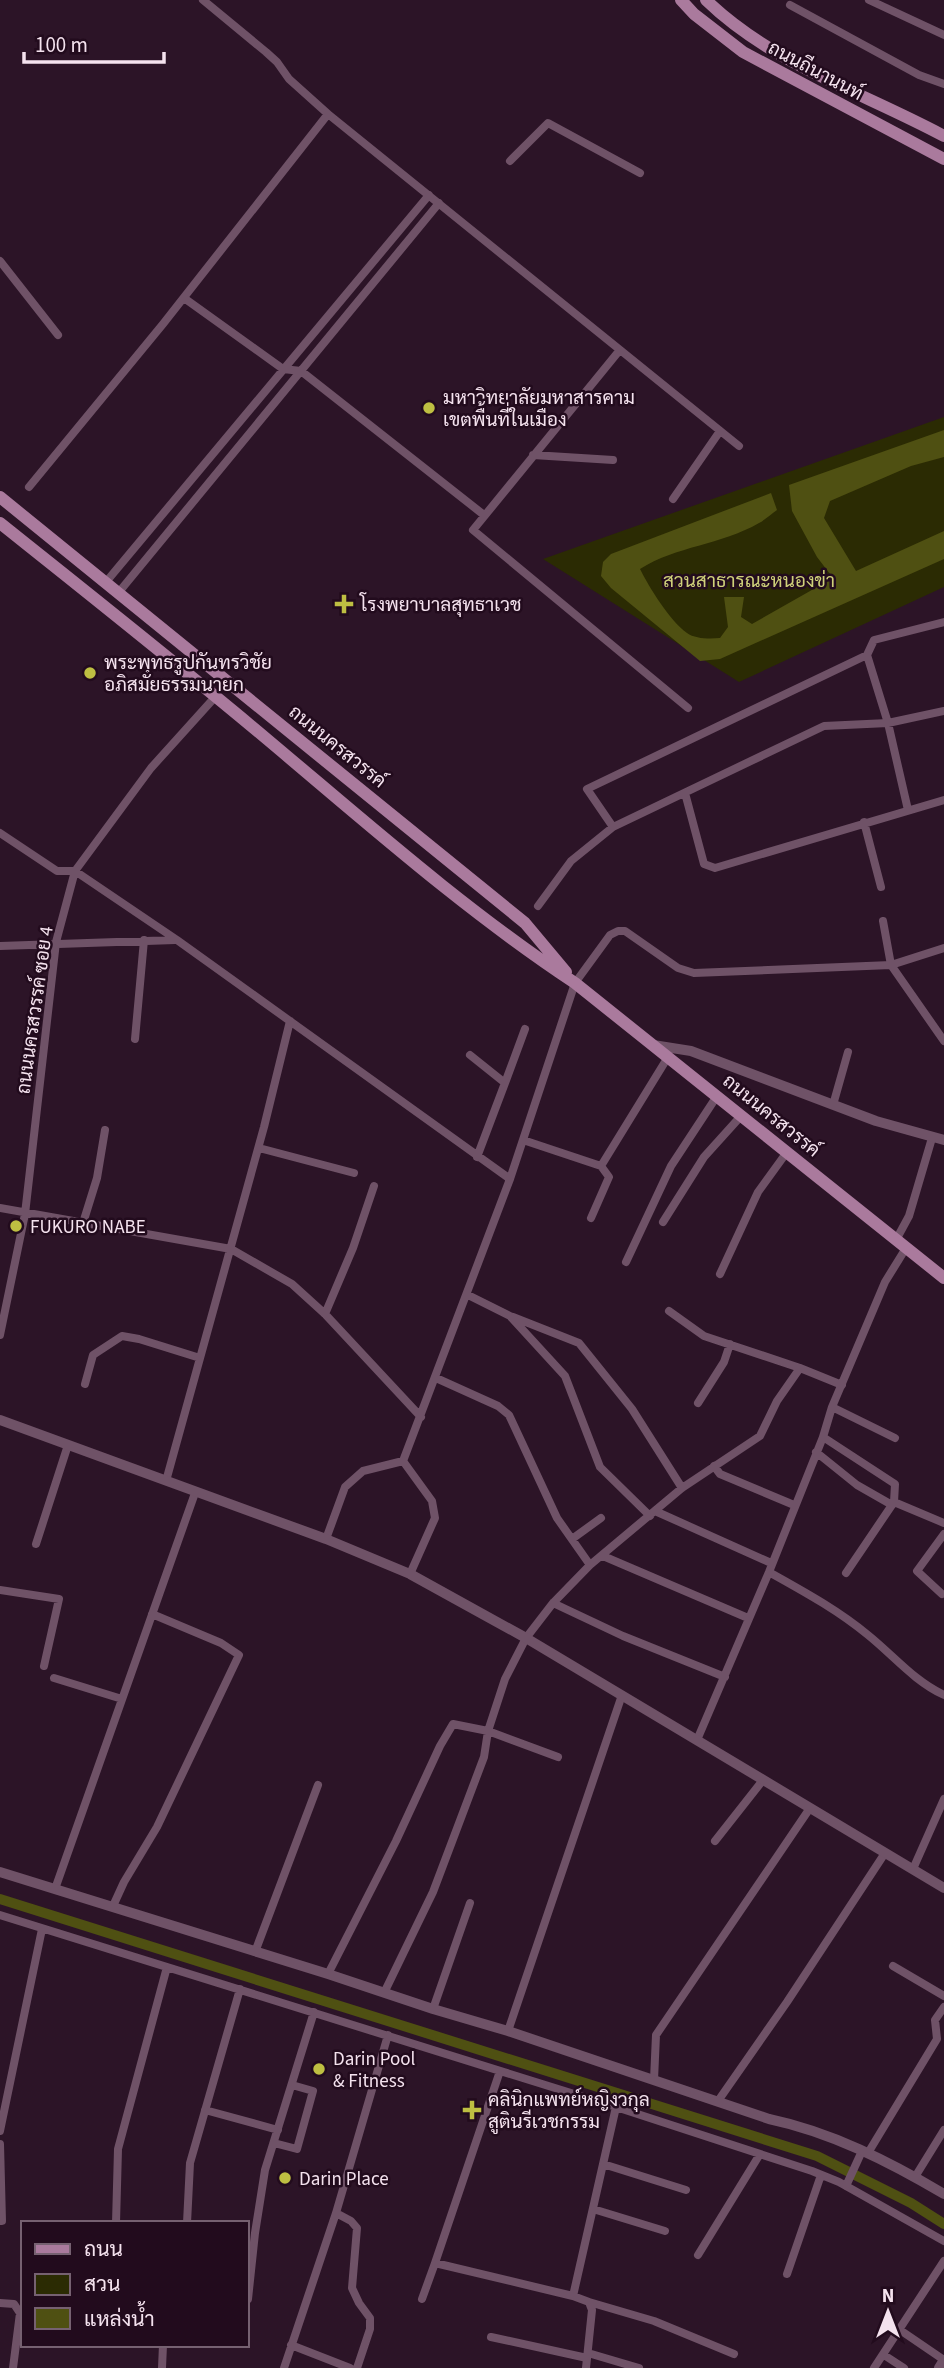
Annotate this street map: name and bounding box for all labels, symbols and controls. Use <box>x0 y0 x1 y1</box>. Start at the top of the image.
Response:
scale bar <box>24 21 164 65</box>
text: 100 m <box>35 30 88 60</box>
street label: ถนนถีนานนท์ <box>763 35 868 108</box>
place label: มหาวิทยาลัยมหาสารคาม เขตพื้นที่ในเมือง <box>443 385 635 434</box>
marker: มหาวิทยาลัยมหาสารคาม เขตพื้นที่ในเมือง <box>421 400 437 416</box>
park label: สวนสาธารณะหนองข่า <box>663 568 835 595</box>
place label: โรงพยาบาลสุทธาเวช <box>359 592 521 619</box>
marker: โรงพยาบาลสุทธาเวช <box>334 594 354 614</box>
place label: พระพุทธรูปกันทรวิชัย อภิสมัยธรรมนายก <box>104 650 272 699</box>
marker: พระพุทธรูปกันทรวิชัย อภิสมัยธรรมนายก <box>82 665 98 681</box>
street label: ถนนนครสวรรค์ <box>282 699 392 795</box>
street label: ถนนนครสวรรค์ ซอย 4 <box>10 924 61 1096</box>
street label: ถนนนครสวรรค์ <box>716 1068 826 1164</box>
place label: FUKURO NABE <box>30 1214 146 1241</box>
marker: FUKURO NABE <box>8 1218 24 1234</box>
place label: Darin Pool & Fitness <box>333 2046 416 2095</box>
marker: Darin Pool & Fitness <box>311 2061 327 2077</box>
place label: คลินิกแพทย์หญิงวกุล สูตินรีเวชกรรม <box>488 2087 650 2136</box>
marker: คลินิกแพทย์หญิงวกุล สูตินรีเวชกรรม <box>462 2100 482 2120</box>
place label: Darin Place <box>299 2166 389 2193</box>
marker: Darin Place <box>277 2170 293 2186</box>
legend <box>21 2221 248 2347</box>
text: ถนน <box>84 2234 123 2264</box>
text: สวน <box>84 2269 120 2299</box>
north arrow <box>853 2277 923 2347</box>
text: N <box>882 2283 894 2310</box>
text: แหล่งน้ำ <box>84 2301 155 2334</box>

